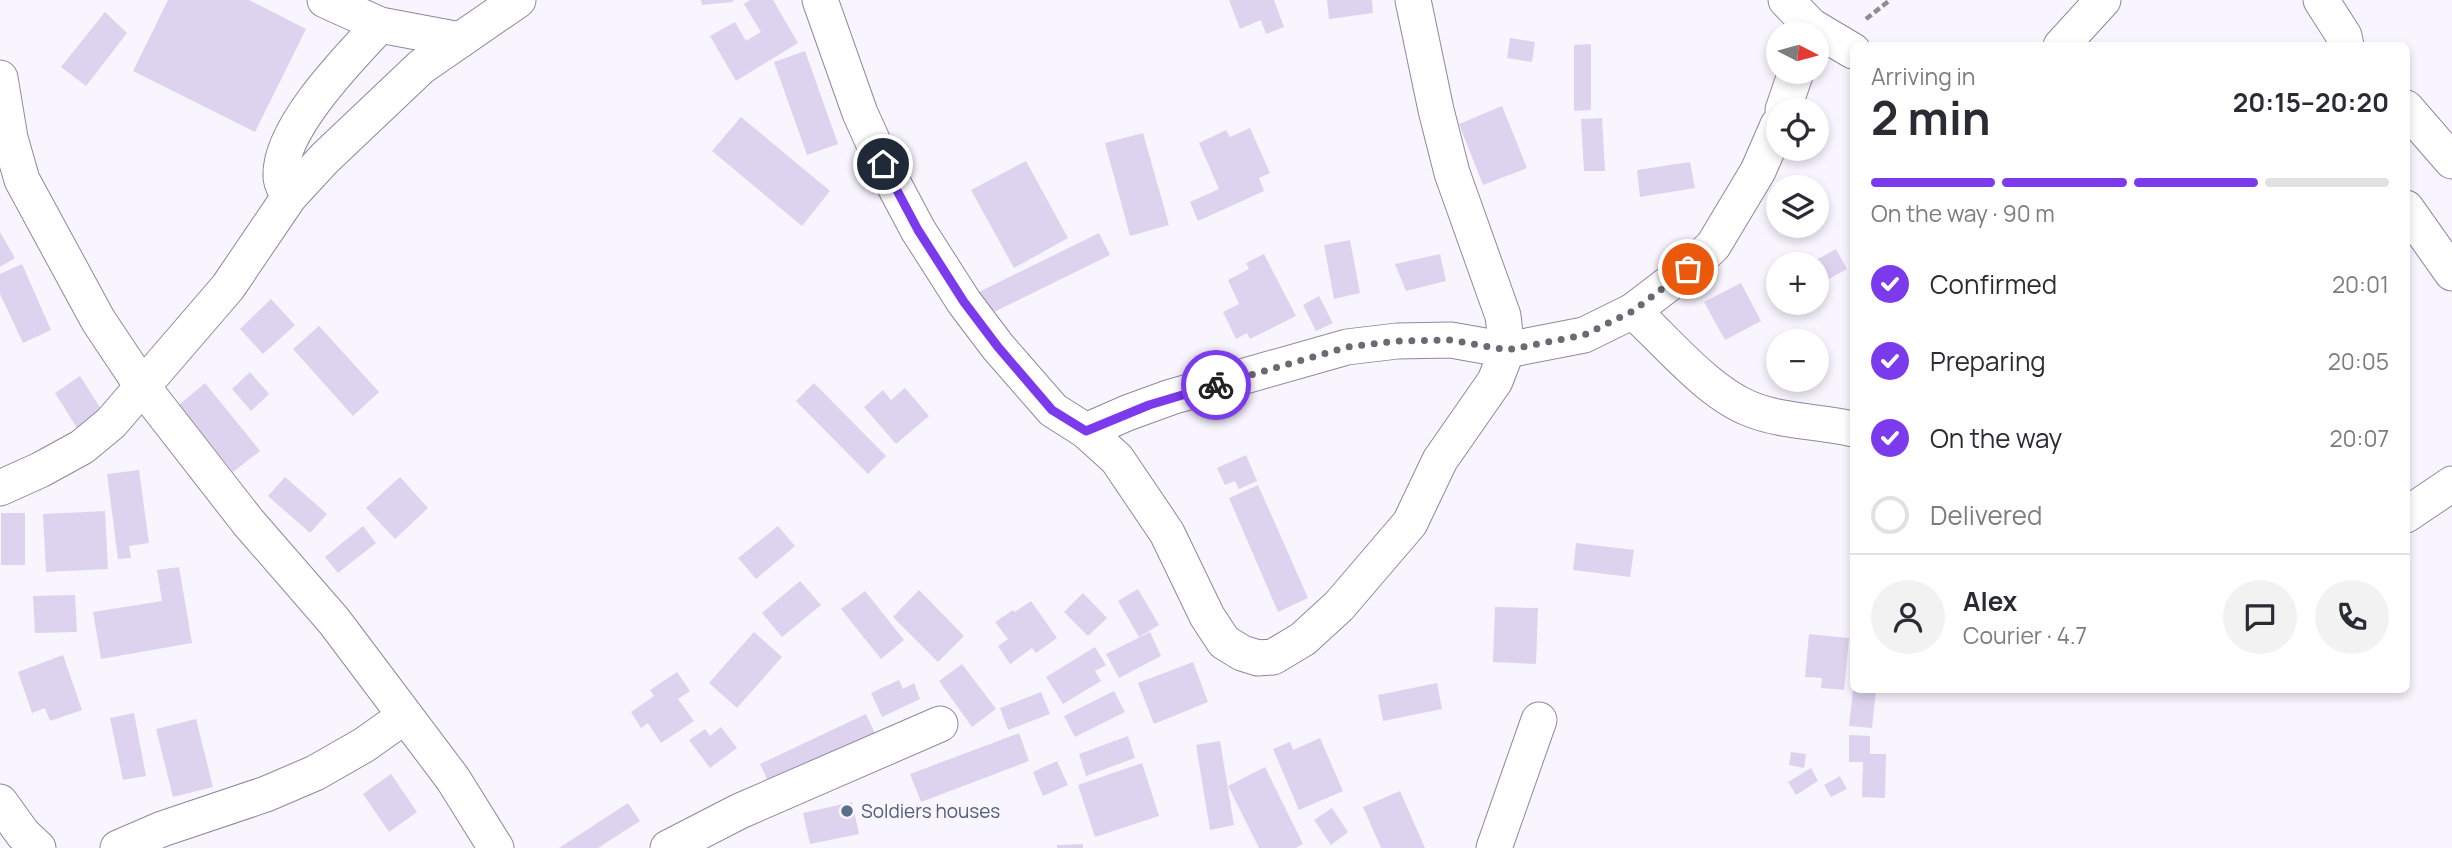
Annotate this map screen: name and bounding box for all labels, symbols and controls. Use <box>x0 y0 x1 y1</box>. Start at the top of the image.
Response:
north arrow <box>1766 21 1829 84</box>
map controls <box>1766 21 1829 392</box>
text: Arriving in <box>1871 60 1976 92</box>
text: 20:15–20:20 <box>2233 84 2389 120</box>
text: 2 min <box>1871 86 1991 149</box>
button: locate <box>1766 98 1829 161</box>
pin <box>853 134 913 194</box>
icon: home <box>864 145 902 183</box>
button: layers <box>1766 175 1829 238</box>
text: On the way · 90 m <box>1871 197 2055 229</box>
pin <box>1658 239 1718 299</box>
icon: bag <box>1669 250 1707 288</box>
button: + <box>1766 252 1829 315</box>
icon: check <box>1871 265 1909 303</box>
text: Confirmed <box>1930 266 2057 302</box>
text: 20:01 <box>2332 268 2389 300</box>
button: − <box>1766 329 1829 392</box>
icon: check <box>1871 342 1909 380</box>
text: Preparing <box>1930 343 2046 379</box>
text: 20:05 <box>2328 345 2389 377</box>
courier <box>1181 350 1251 420</box>
icon: bike <box>1197 366 1235 404</box>
icon: check <box>1871 419 1909 457</box>
text: On the way <box>1930 420 2062 456</box>
text: 20:07 <box>2329 422 2389 454</box>
text: Delivered <box>1930 497 2042 533</box>
button: person <box>1871 580 1945 654</box>
button: chat <box>2223 580 2297 654</box>
button: phone <box>2315 580 2389 654</box>
text: Alex <box>1963 583 2017 619</box>
text: Courier · 4.7 <box>1963 619 2087 651</box>
place label: Soldiers houses <box>861 798 1000 824</box>
marker: Soldiers houses <box>839 803 855 819</box>

